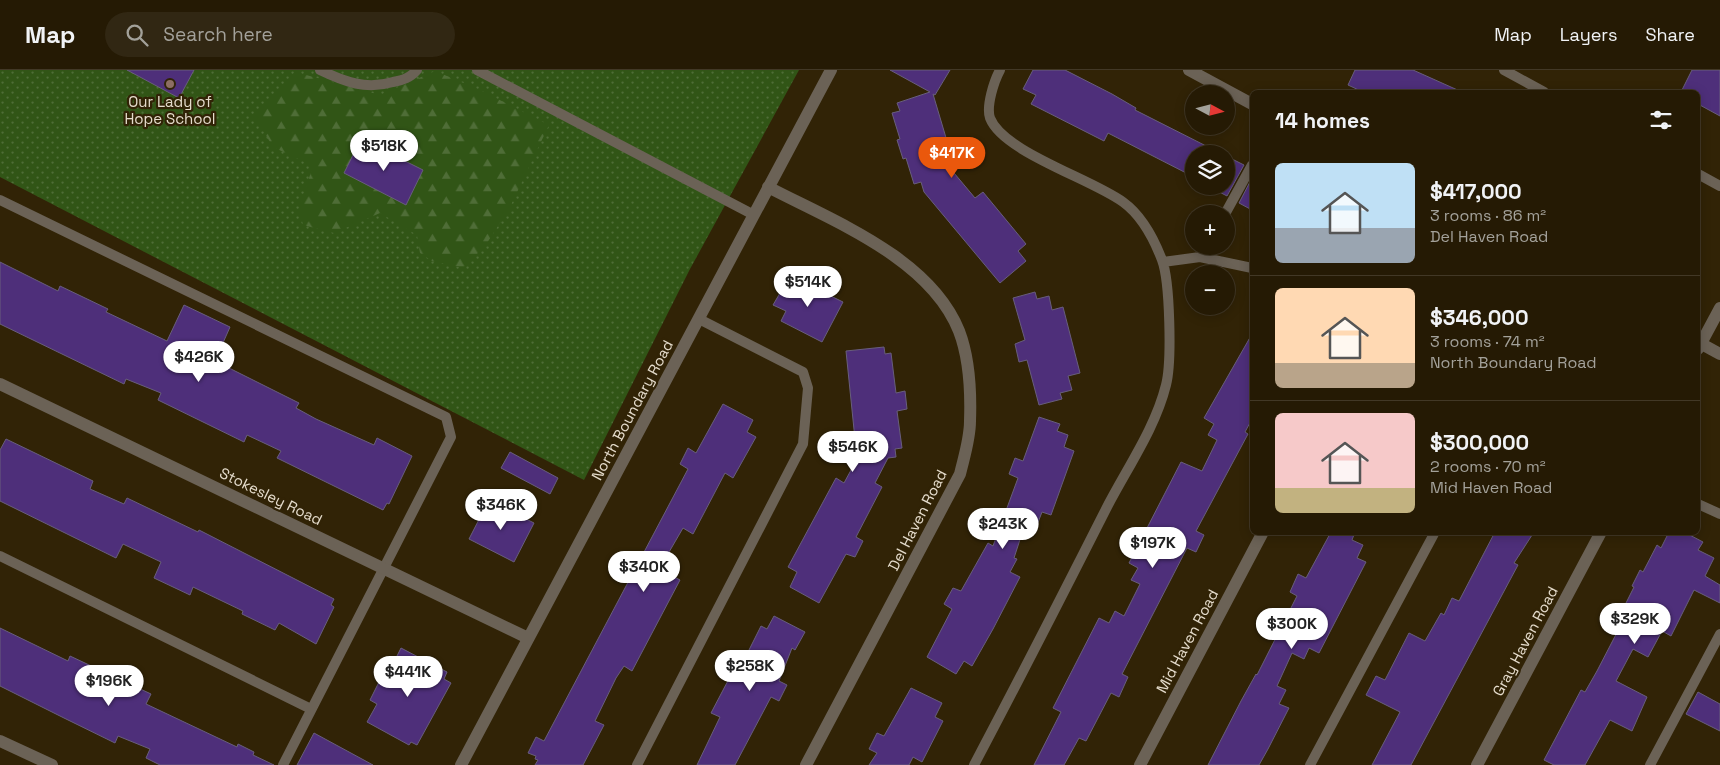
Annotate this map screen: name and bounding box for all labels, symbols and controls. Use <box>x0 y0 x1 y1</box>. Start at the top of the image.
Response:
search box <box>105 12 455 57</box>
text: Map <box>25 19 75 50</box>
icon: search <box>123 21 151 49</box>
text: Search here <box>163 22 273 47</box>
text: Map <box>1494 23 1532 46</box>
text: Layers <box>1560 23 1617 46</box>
text: Share <box>1645 23 1695 46</box>
marker: Our Lady of Hope School <box>164 78 176 90</box>
north arrow <box>1185 85 1235 135</box>
map controls <box>1185 85 1235 315</box>
place label: Our Lady of Hope School <box>124 92 216 128</box>
icon: filters <box>1647 106 1675 134</box>
text: 14 homes <box>1275 107 1370 134</box>
pin: $518K <box>349 129 419 172</box>
text: $518K <box>361 135 407 156</box>
pin: $417K <box>917 136 987 179</box>
text: $417K <box>929 142 975 163</box>
button: layers <box>1185 145 1235 195</box>
text: $417,000 <box>1430 178 1522 205</box>
icon: home <box>1315 183 1375 243</box>
button: + <box>1185 205 1235 255</box>
text: 3 rooms · 86 m² <box>1430 205 1546 226</box>
text: Del Haven Road <box>1430 226 1548 247</box>
button: − <box>1185 265 1235 315</box>
pin: $514K <box>773 266 843 308</box>
text: $514K <box>785 271 831 292</box>
text: $346,000 <box>1430 304 1529 331</box>
icon: home <box>1315 308 1375 368</box>
text: 3 rooms · 74 m² <box>1430 331 1545 352</box>
street label: North Boundary Road <box>587 337 677 483</box>
pin: $426K <box>164 340 234 383</box>
text: $426K <box>174 346 224 367</box>
text: North Boundary Road <box>1430 352 1597 373</box>
text: $300,000 <box>1430 429 1529 456</box>
pin: $546K <box>818 430 888 473</box>
icon: home <box>1315 433 1375 493</box>
text: $546K <box>828 436 878 457</box>
text: 2 rooms · 70 m² <box>1430 456 1546 477</box>
street label: Stokesley Road <box>217 463 325 529</box>
street label: Del Haven Road <box>883 466 951 574</box>
text: Mid Haven Road <box>1430 477 1552 498</box>
pin: $346K <box>466 488 536 531</box>
text: $346K <box>476 494 526 515</box>
pin: $243K <box>968 508 1038 550</box>
text: $243K <box>979 513 1027 534</box>
pin: $197K <box>1118 526 1188 569</box>
text: $197K <box>1130 532 1176 553</box>
pin: $340K <box>609 550 679 593</box>
text: $340K <box>619 556 669 577</box>
street label: Gray Haven Road <box>1488 583 1562 699</box>
street label: Mid Haven Road <box>1152 586 1222 696</box>
pin: $329K <box>1600 602 1670 645</box>
pin: $300K <box>1257 608 1327 650</box>
text: $329K <box>1611 608 1659 629</box>
text: $300K <box>1267 613 1317 634</box>
pin: $258K <box>715 650 785 692</box>
text: $258K <box>726 655 774 676</box>
pin: $441K <box>373 656 443 698</box>
text: $441K <box>385 661 431 682</box>
pin: $196K <box>74 664 144 707</box>
text: $196K <box>86 670 132 691</box>

